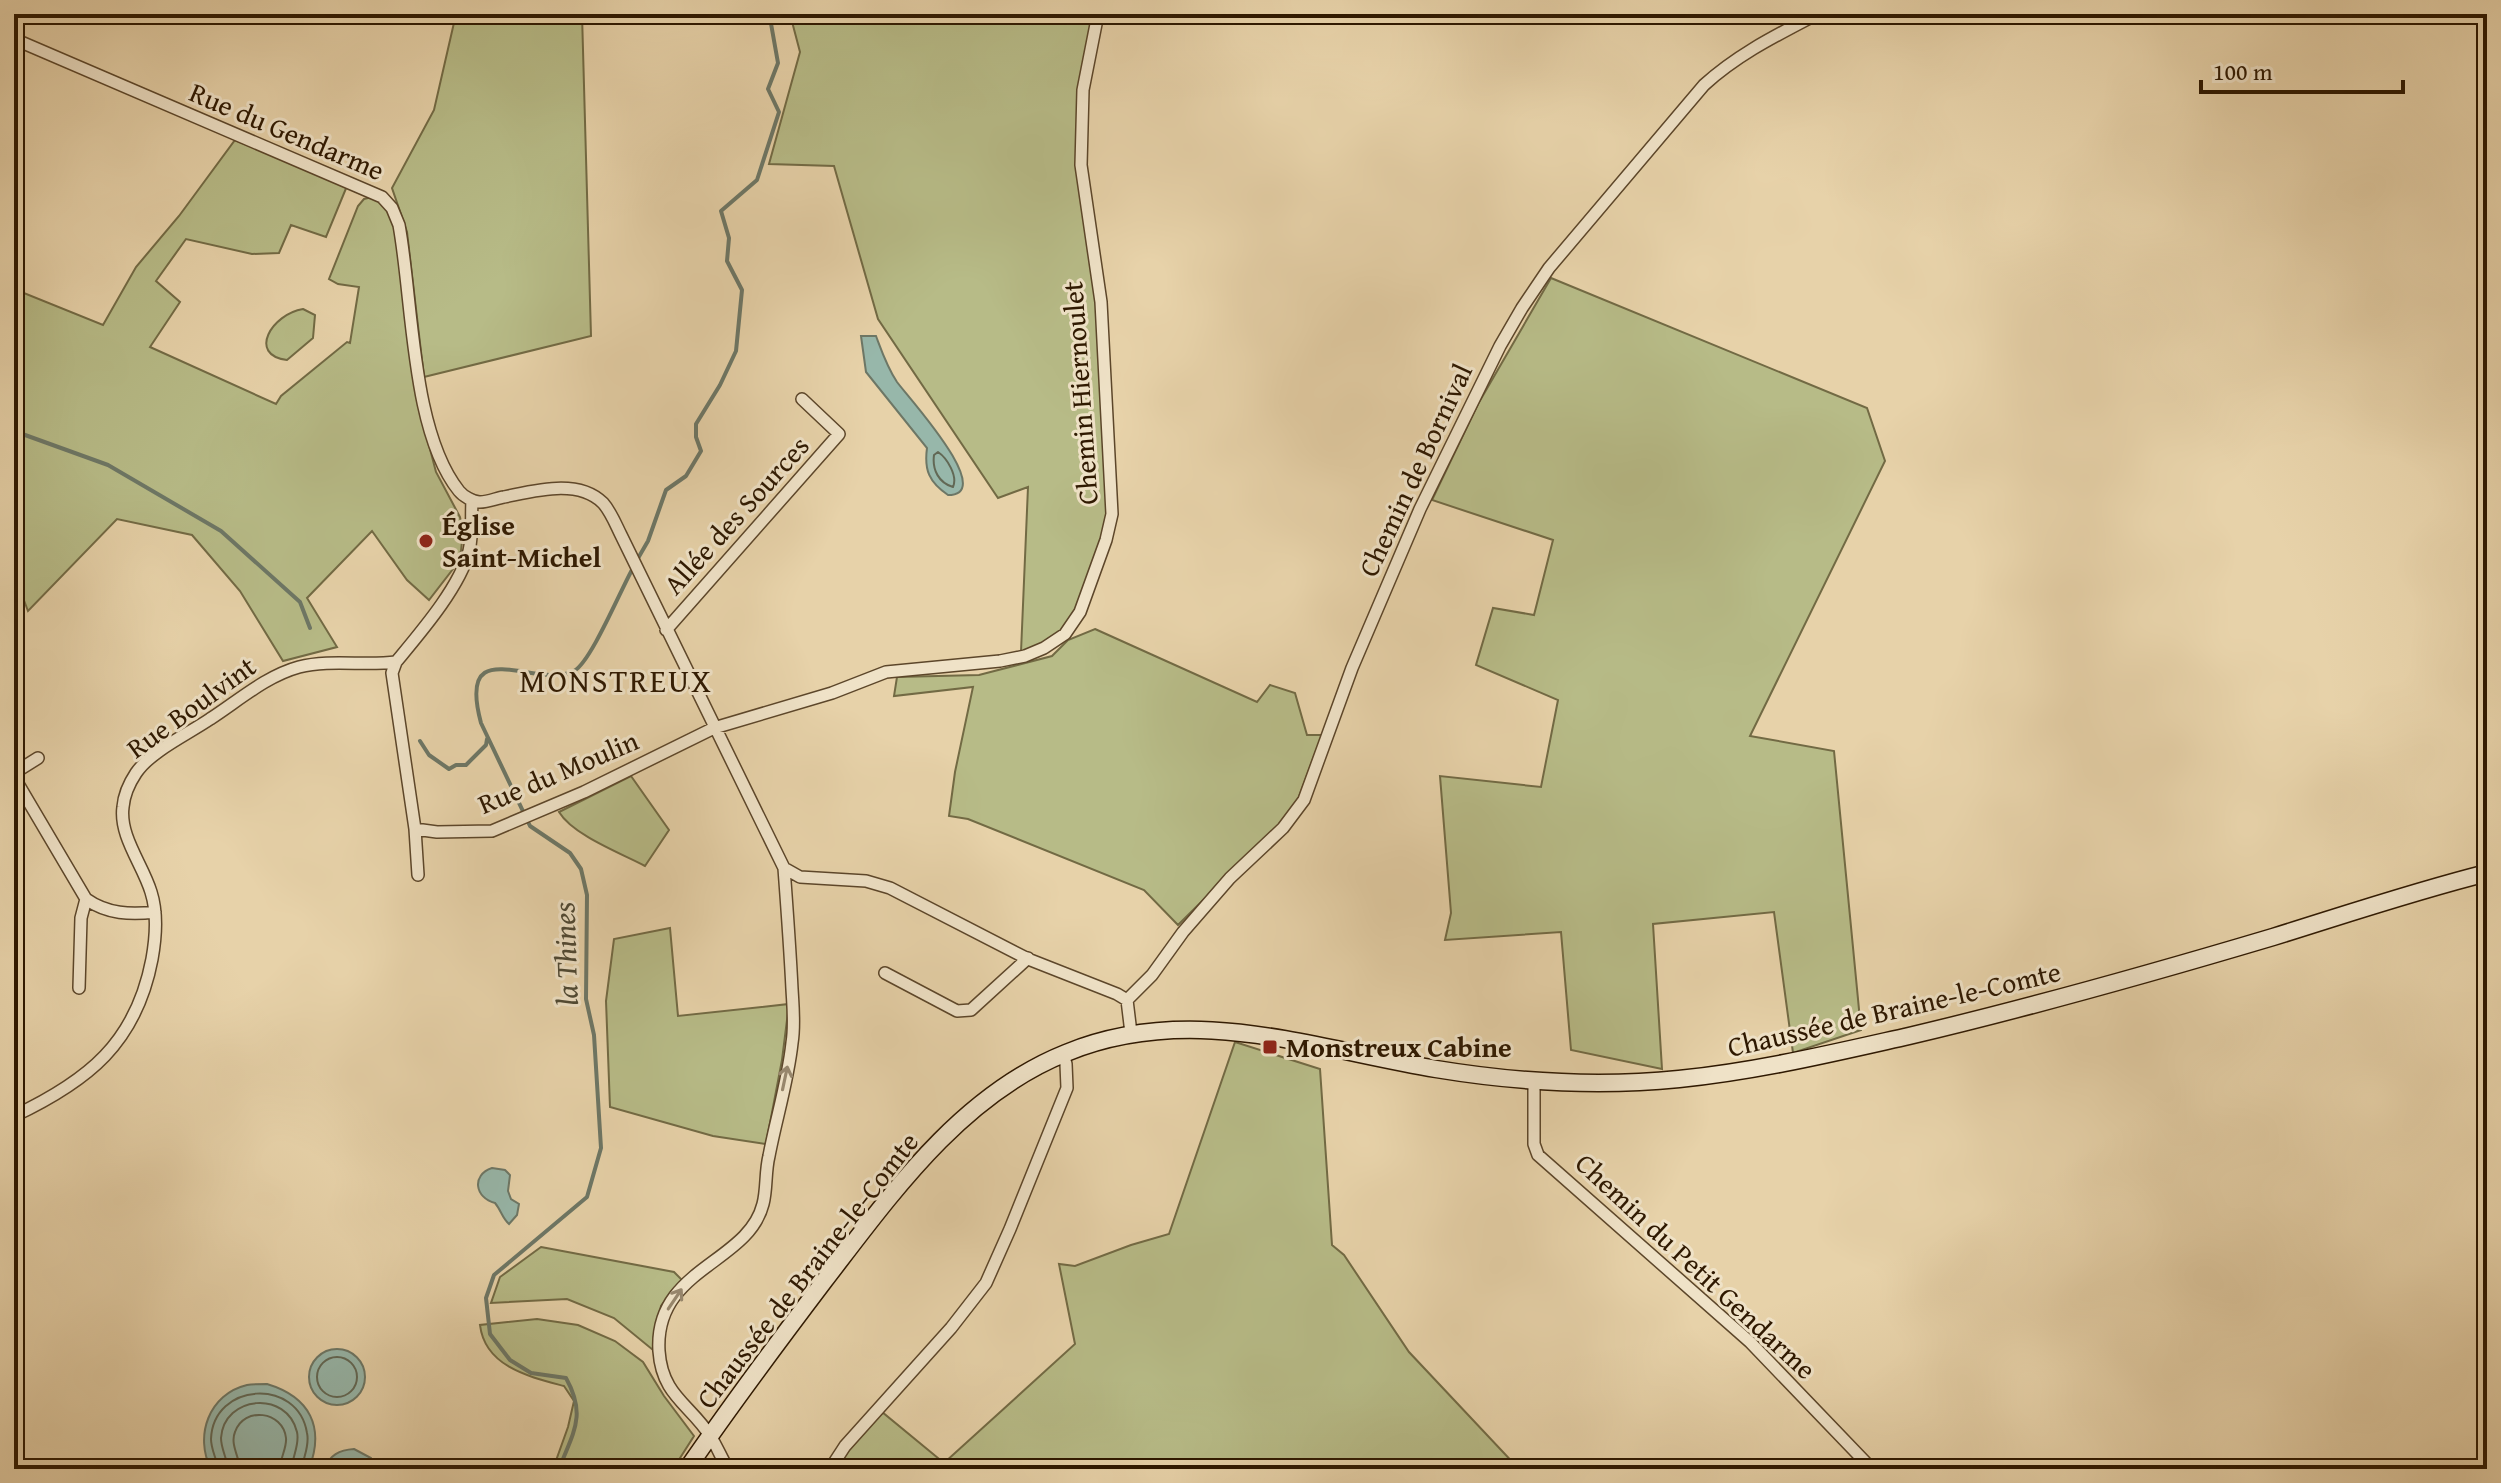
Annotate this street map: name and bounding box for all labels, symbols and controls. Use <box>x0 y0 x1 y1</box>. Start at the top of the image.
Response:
scale bar <box>2201 44 2403 94</box>
text: 100 m <box>2213 54 2273 89</box>
street label: Rue du Gendarme <box>183 71 391 190</box>
street label: Chemin Hiernoulet <box>1051 280 1108 506</box>
street label: Chemin de Bornival <box>1347 356 1482 583</box>
street label: Allée des Sources <box>653 426 818 603</box>
place label: Église Saint-Michel <box>442 504 602 577</box>
marker: Église Saint-Michel <box>417 532 435 550</box>
street label: Rue Boulvint <box>118 646 264 768</box>
district label: MONSTREUX <box>519 657 713 704</box>
street label: Rue du Moulin <box>471 719 645 824</box>
water label: la Thines <box>541 901 589 1007</box>
street label: Chaussée de Braine-le-Comte <box>1723 950 2065 1067</box>
place label: Monstreux Cabine <box>1286 1026 1512 1067</box>
marker: Monstreux Cabine <box>1261 1038 1279 1056</box>
one-way arrow <box>778 1066 793 1092</box>
street label: Chaussée de Braine-le-Comte <box>685 1123 928 1417</box>
street label: Chemin du Petit Gendarme <box>1567 1143 1826 1388</box>
one-way arrow <box>667 1288 683 1310</box>

